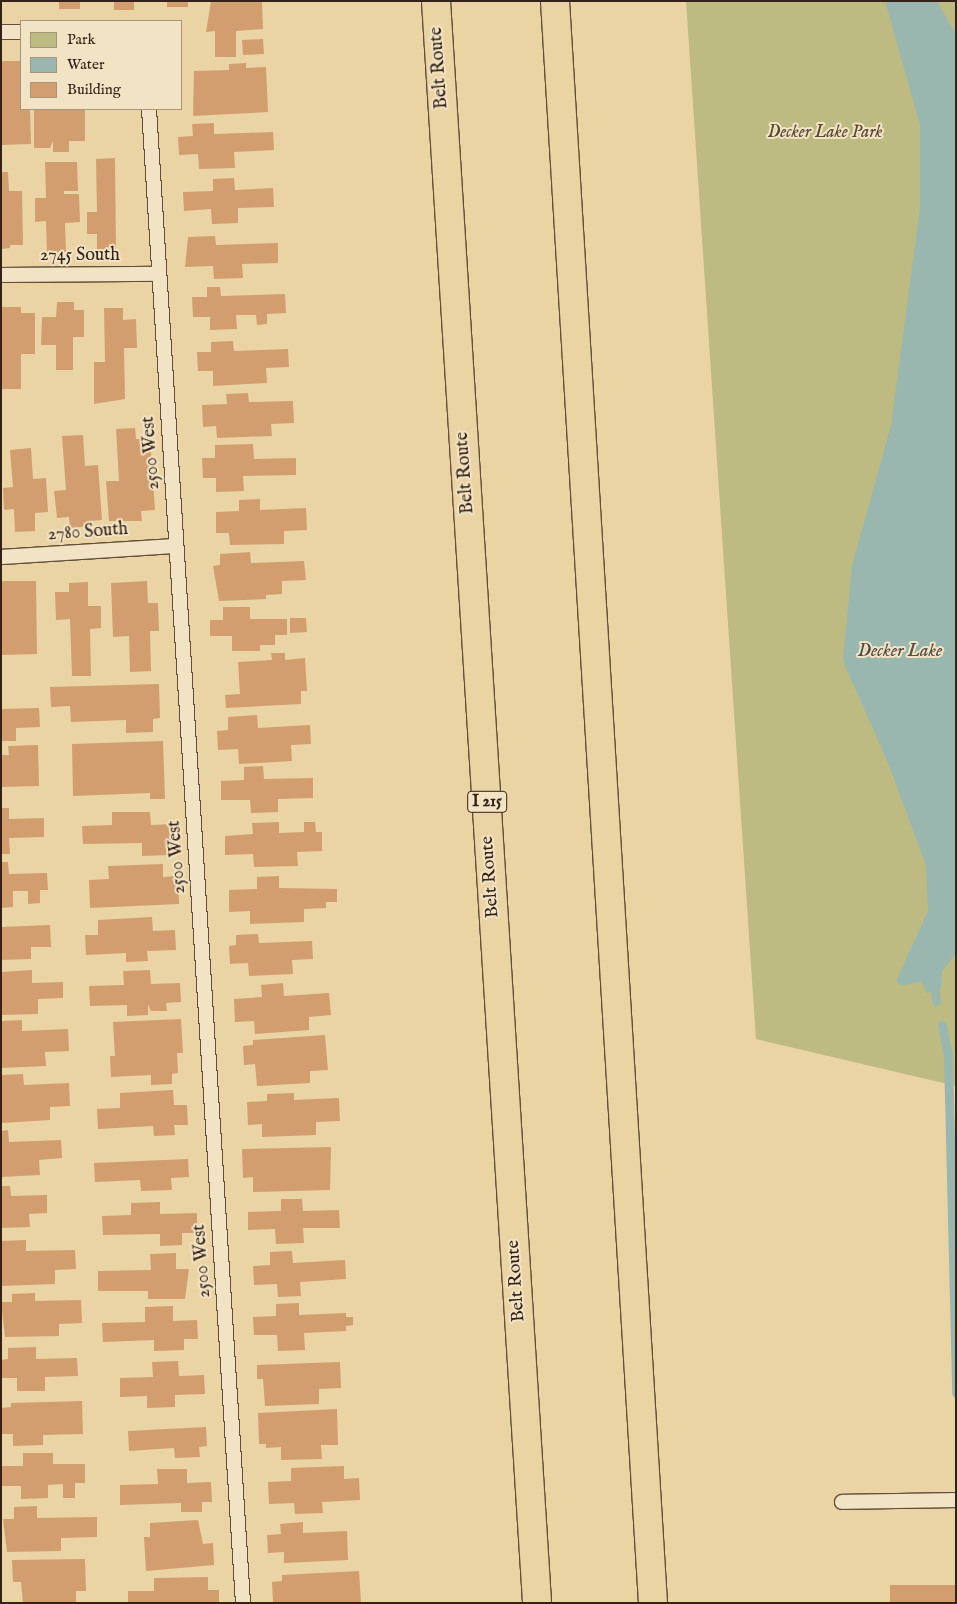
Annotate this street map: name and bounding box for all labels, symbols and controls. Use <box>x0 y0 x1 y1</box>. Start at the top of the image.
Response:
legend <box>20 20 182 110</box>
street label: Belt Route <box>426 26 454 110</box>
text: Park <box>67 30 96 49</box>
text: Water <box>67 55 104 74</box>
text: Building <box>67 80 121 99</box>
park label: Decker Lake Park <box>767 122 883 144</box>
street label: 2745 South <box>40 245 120 267</box>
street label: 2500 West <box>139 416 165 490</box>
street label: Belt Route <box>452 431 480 515</box>
street label: 2780 South <box>47 519 129 547</box>
water label: Decker Lake <box>858 641 942 663</box>
road number: I 215 <box>467 789 507 816</box>
street label: 2500 West <box>165 820 191 894</box>
street label: Belt Route <box>477 835 505 919</box>
street label: 2500 West <box>190 1224 216 1298</box>
street label: Belt Route <box>503 1239 531 1323</box>

